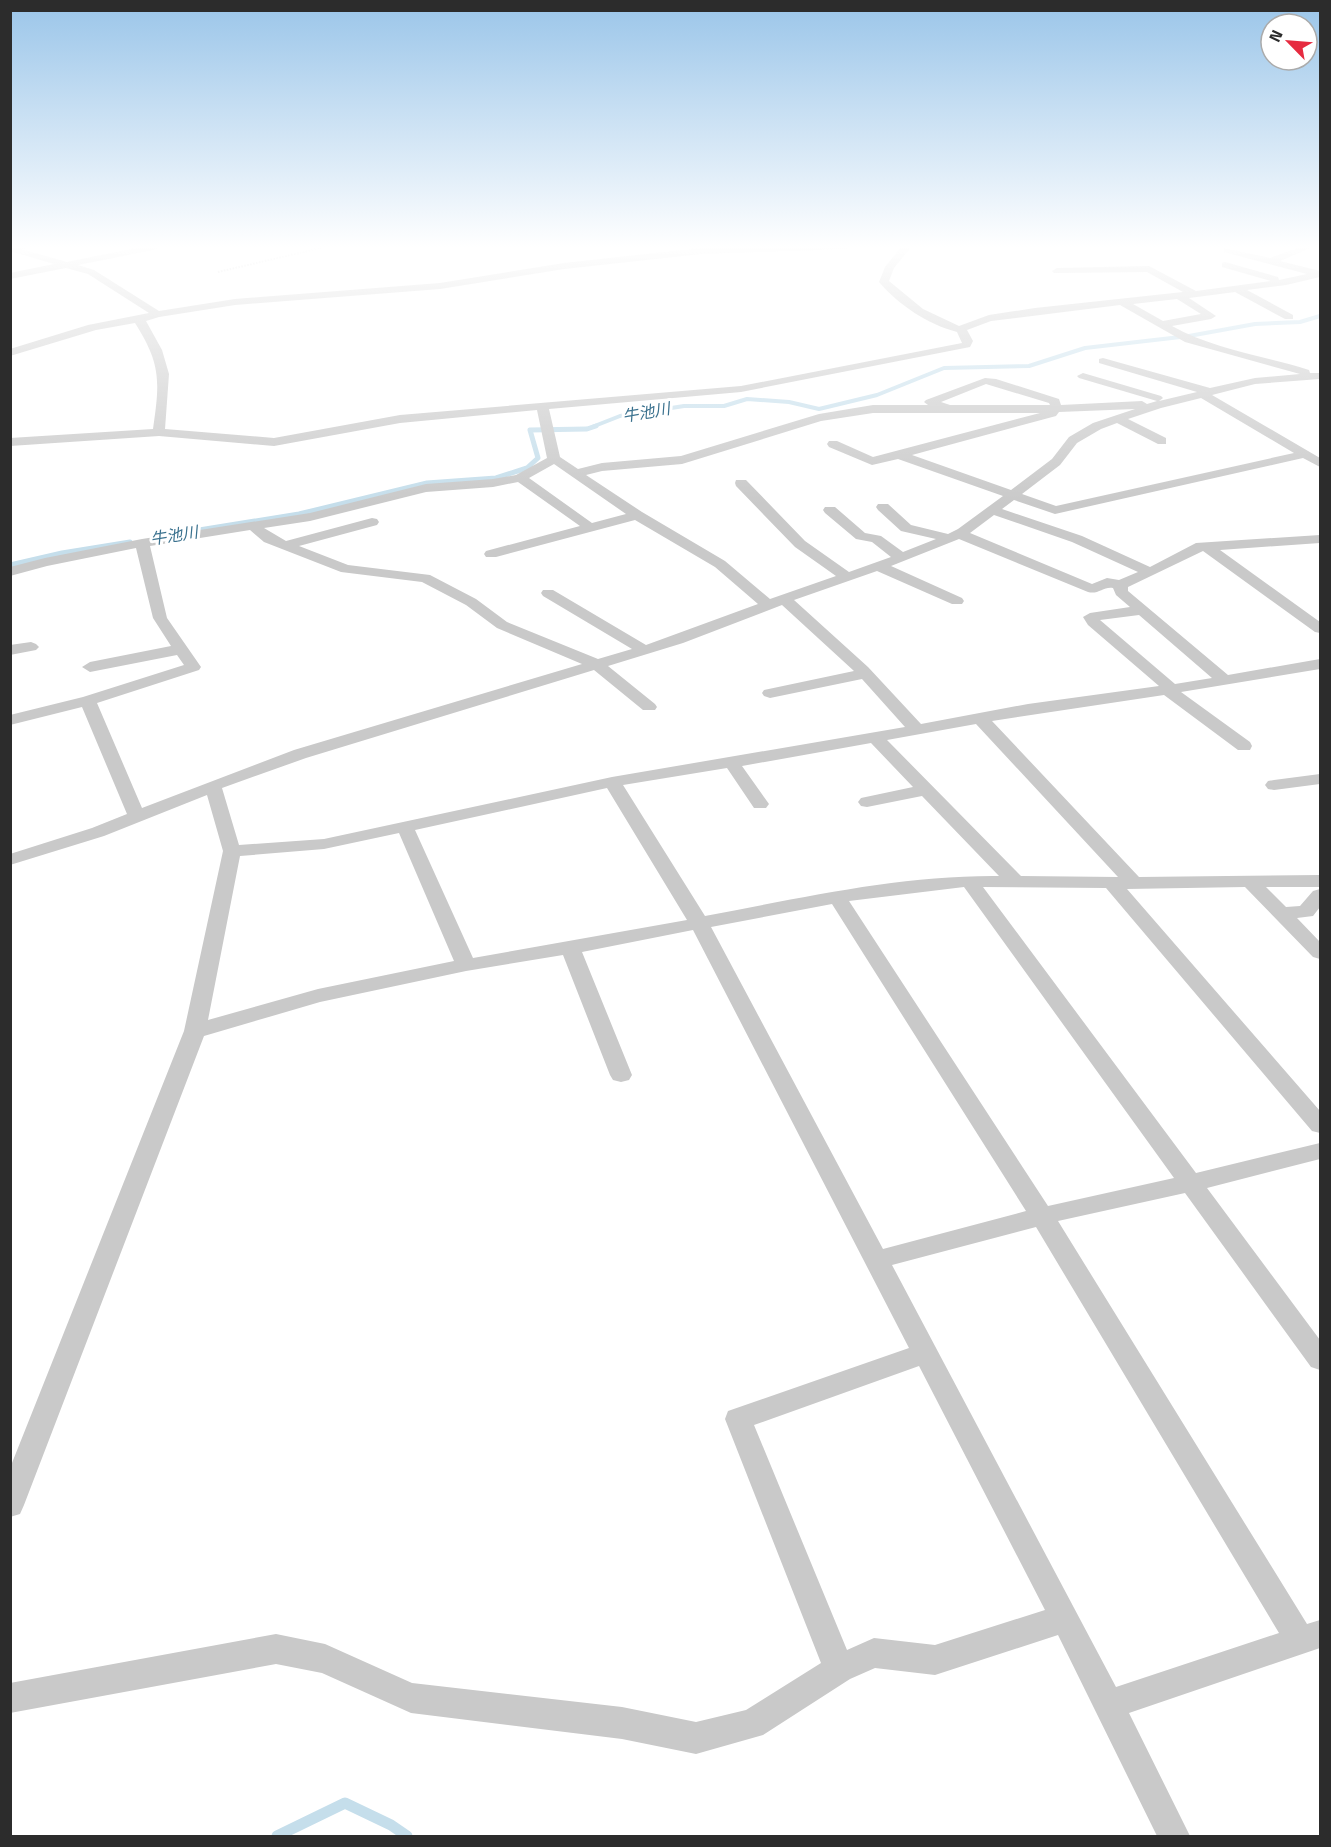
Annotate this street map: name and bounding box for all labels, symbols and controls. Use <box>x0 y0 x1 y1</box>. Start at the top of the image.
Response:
north arrow <box>1259 12 1319 72</box>
text: N <box>1262 26 1289 46</box>
water label: 牛池川 <box>620 396 674 428</box>
water label: 牛池川 <box>148 519 202 551</box>

